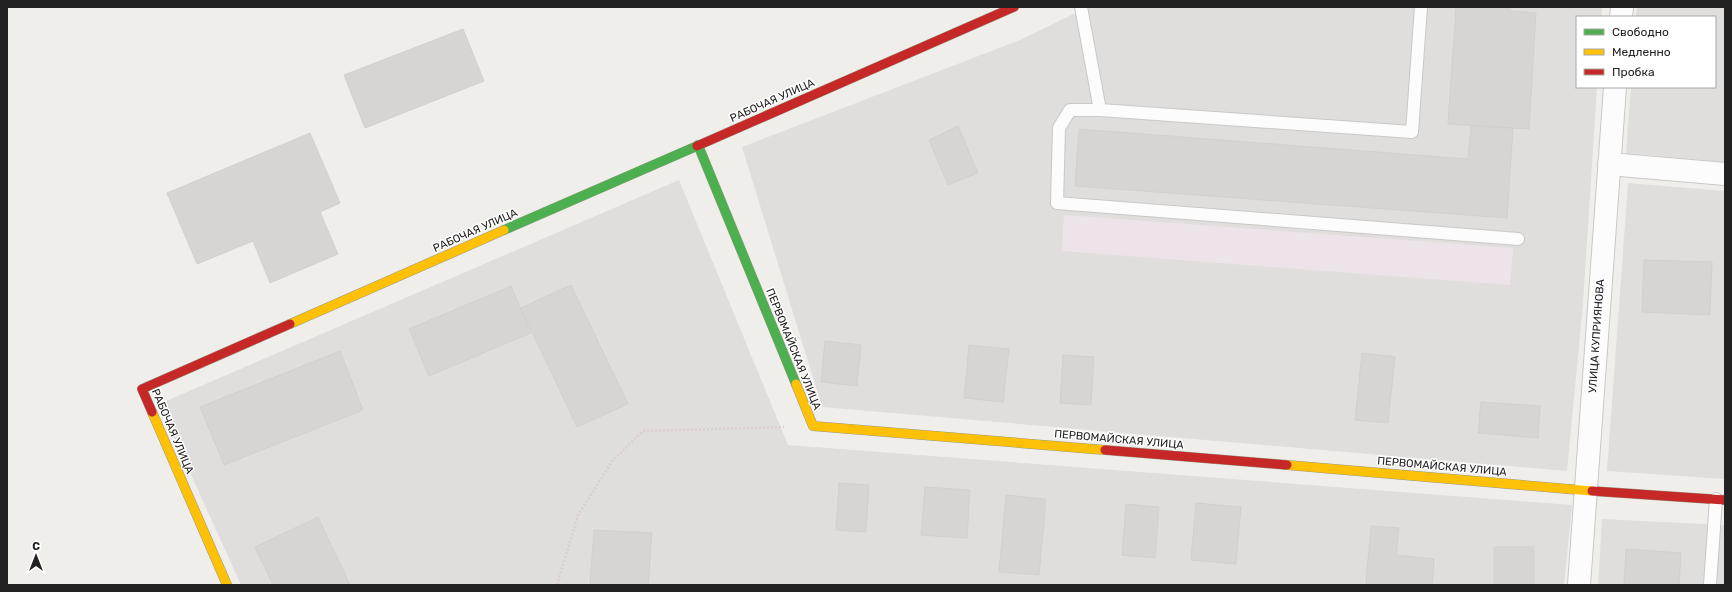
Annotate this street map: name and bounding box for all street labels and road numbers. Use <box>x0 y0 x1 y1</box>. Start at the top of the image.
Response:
street label: РАБОЧАЯ УЛИЦА <box>728 76 817 125</box>
street label: РАБОЧАЯ УЛИЦА <box>431 206 520 255</box>
street label: УЛИЦА КУПРИЯНОВА <box>1586 278 1607 393</box>
street label: ПЕРВОМАЙСКАЯ УЛИЦА <box>763 287 824 412</box>
street label: РАБОЧАЯ УЛИЦА <box>149 387 197 476</box>
street label: ПЕРВОМАЙСКАЯ УЛИЦА <box>1054 427 1185 452</box>
street label: ПЕРВОМАЙСКАЯ УЛИЦА <box>1377 454 1508 479</box>

